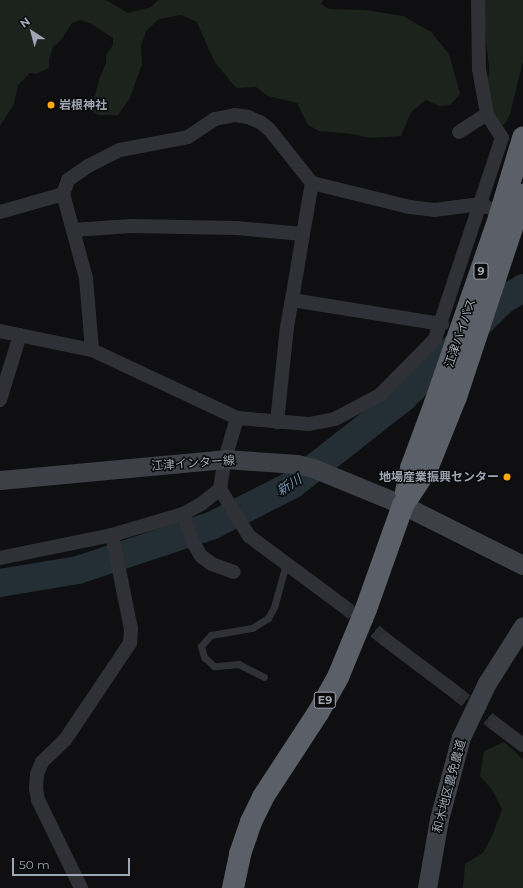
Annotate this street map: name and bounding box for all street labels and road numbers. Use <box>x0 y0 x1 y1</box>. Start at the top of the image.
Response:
road number: 9 <box>473 262 489 280</box>
street label: 江津バイパス <box>441 297 479 369</box>
street label: 江津インター線 <box>151 453 235 473</box>
road number: E9 <box>313 691 337 709</box>
street label: 和木地区農免農道 <box>430 738 468 834</box>

